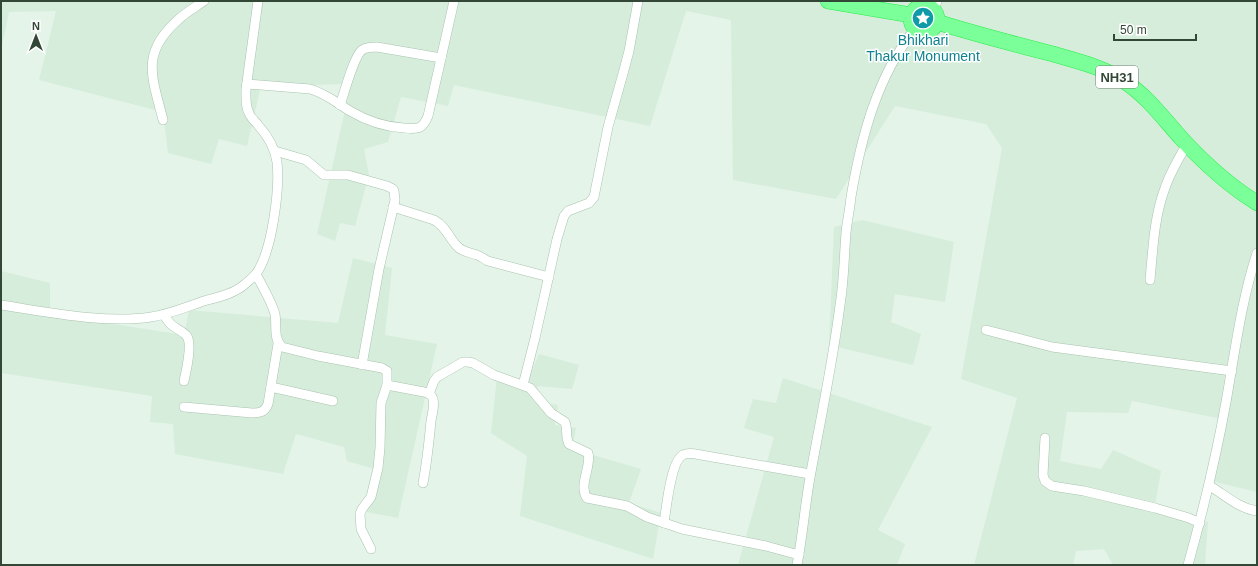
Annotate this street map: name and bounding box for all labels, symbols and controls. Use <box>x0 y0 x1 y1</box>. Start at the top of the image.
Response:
place icon: Bhikhari Thakur Monument <box>910 5 936 31</box>
north arrow <box>16 16 56 56</box>
scale bar <box>1114 16 1196 42</box>
text: N <box>32 20 40 32</box>
text: 50 m <box>1120 23 1147 37</box>
place label: Bhikhari Thakur Monument <box>866 32 980 64</box>
road number: NH31 <box>1096 66 1138 88</box>

